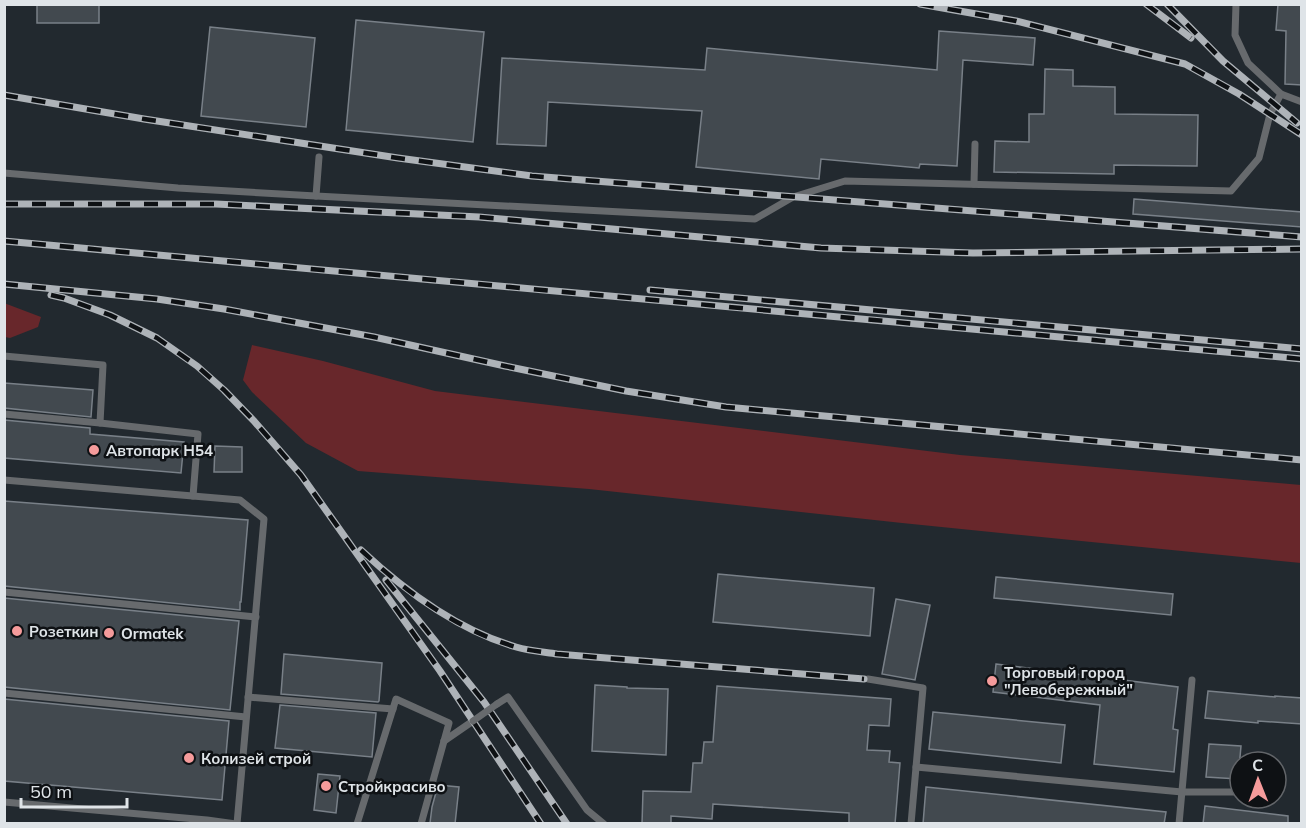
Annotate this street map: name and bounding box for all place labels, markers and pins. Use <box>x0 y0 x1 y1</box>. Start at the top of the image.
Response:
place label: Автопарк Н54 <box>106 441 213 460</box>
marker: Автопарк Н54 <box>87 443 101 457</box>
place label: Розеткин <box>29 622 99 641</box>
marker: Розеткин <box>10 624 24 638</box>
place label: Ormatek <box>121 624 184 643</box>
marker: Ormatek <box>102 626 116 640</box>
place label: Торговый город "Левобережный" <box>1004 663 1133 699</box>
marker: Торговый город "Левобережный" <box>985 674 999 688</box>
place label: Колизей строй <box>201 749 311 768</box>
marker: Колизей строй <box>182 751 196 765</box>
place label: Стройкрасиво <box>338 777 446 796</box>
marker: Стройкрасиво <box>319 779 333 793</box>

